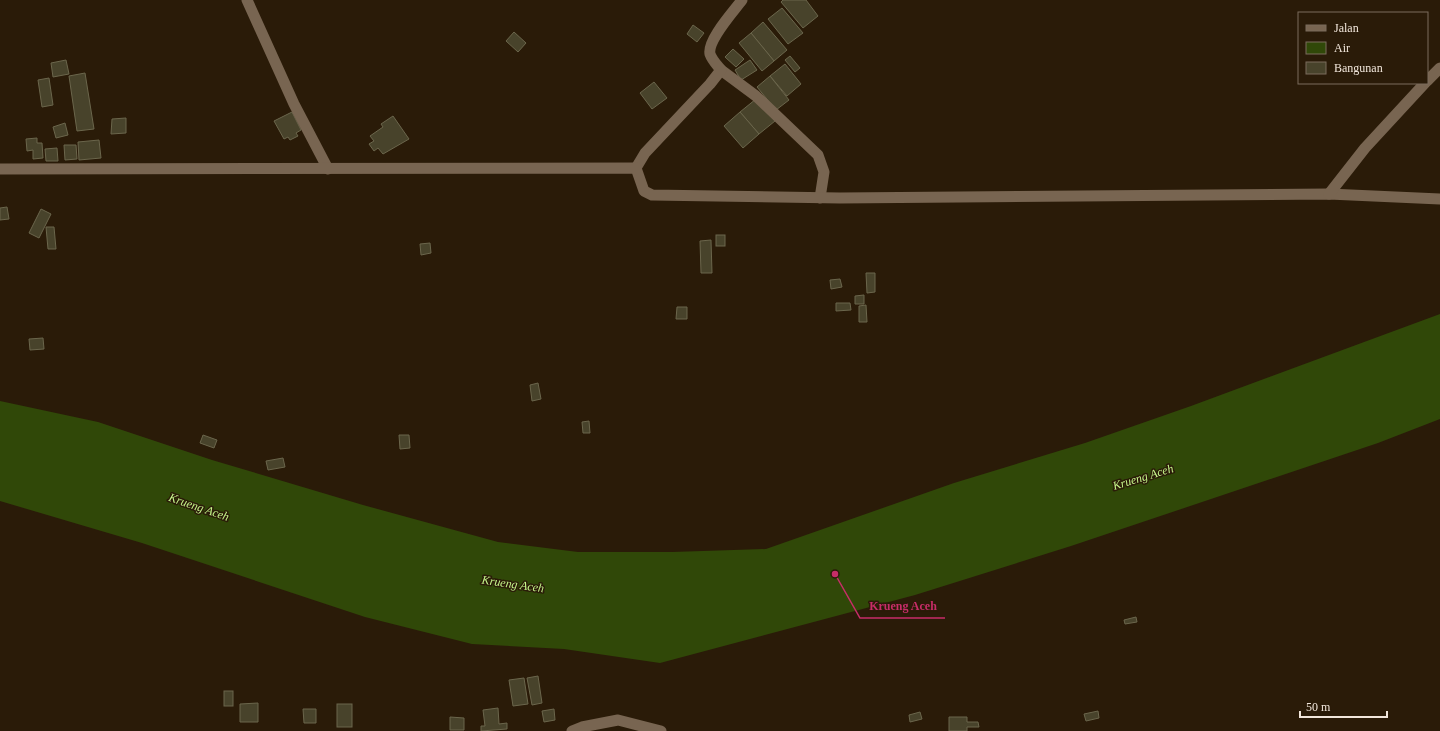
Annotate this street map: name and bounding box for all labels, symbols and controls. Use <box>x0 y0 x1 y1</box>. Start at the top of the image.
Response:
legend <box>1298 12 1428 84</box>
text: Jalan <box>1334 21 1359 35</box>
text: Air <box>1334 41 1350 55</box>
text: Bangunan <box>1334 61 1383 75</box>
water label: Krueng Aceh <box>1110 461 1175 493</box>
water label: Krueng Aceh <box>166 490 231 524</box>
water label: Krueng Aceh <box>480 573 545 595</box>
callout: Krueng Aceh <box>860 594 945 618</box>
text: Krueng Aceh <box>869 599 937 613</box>
scale bar <box>1300 693 1387 719</box>
text: 50 m <box>1306 700 1331 714</box>

